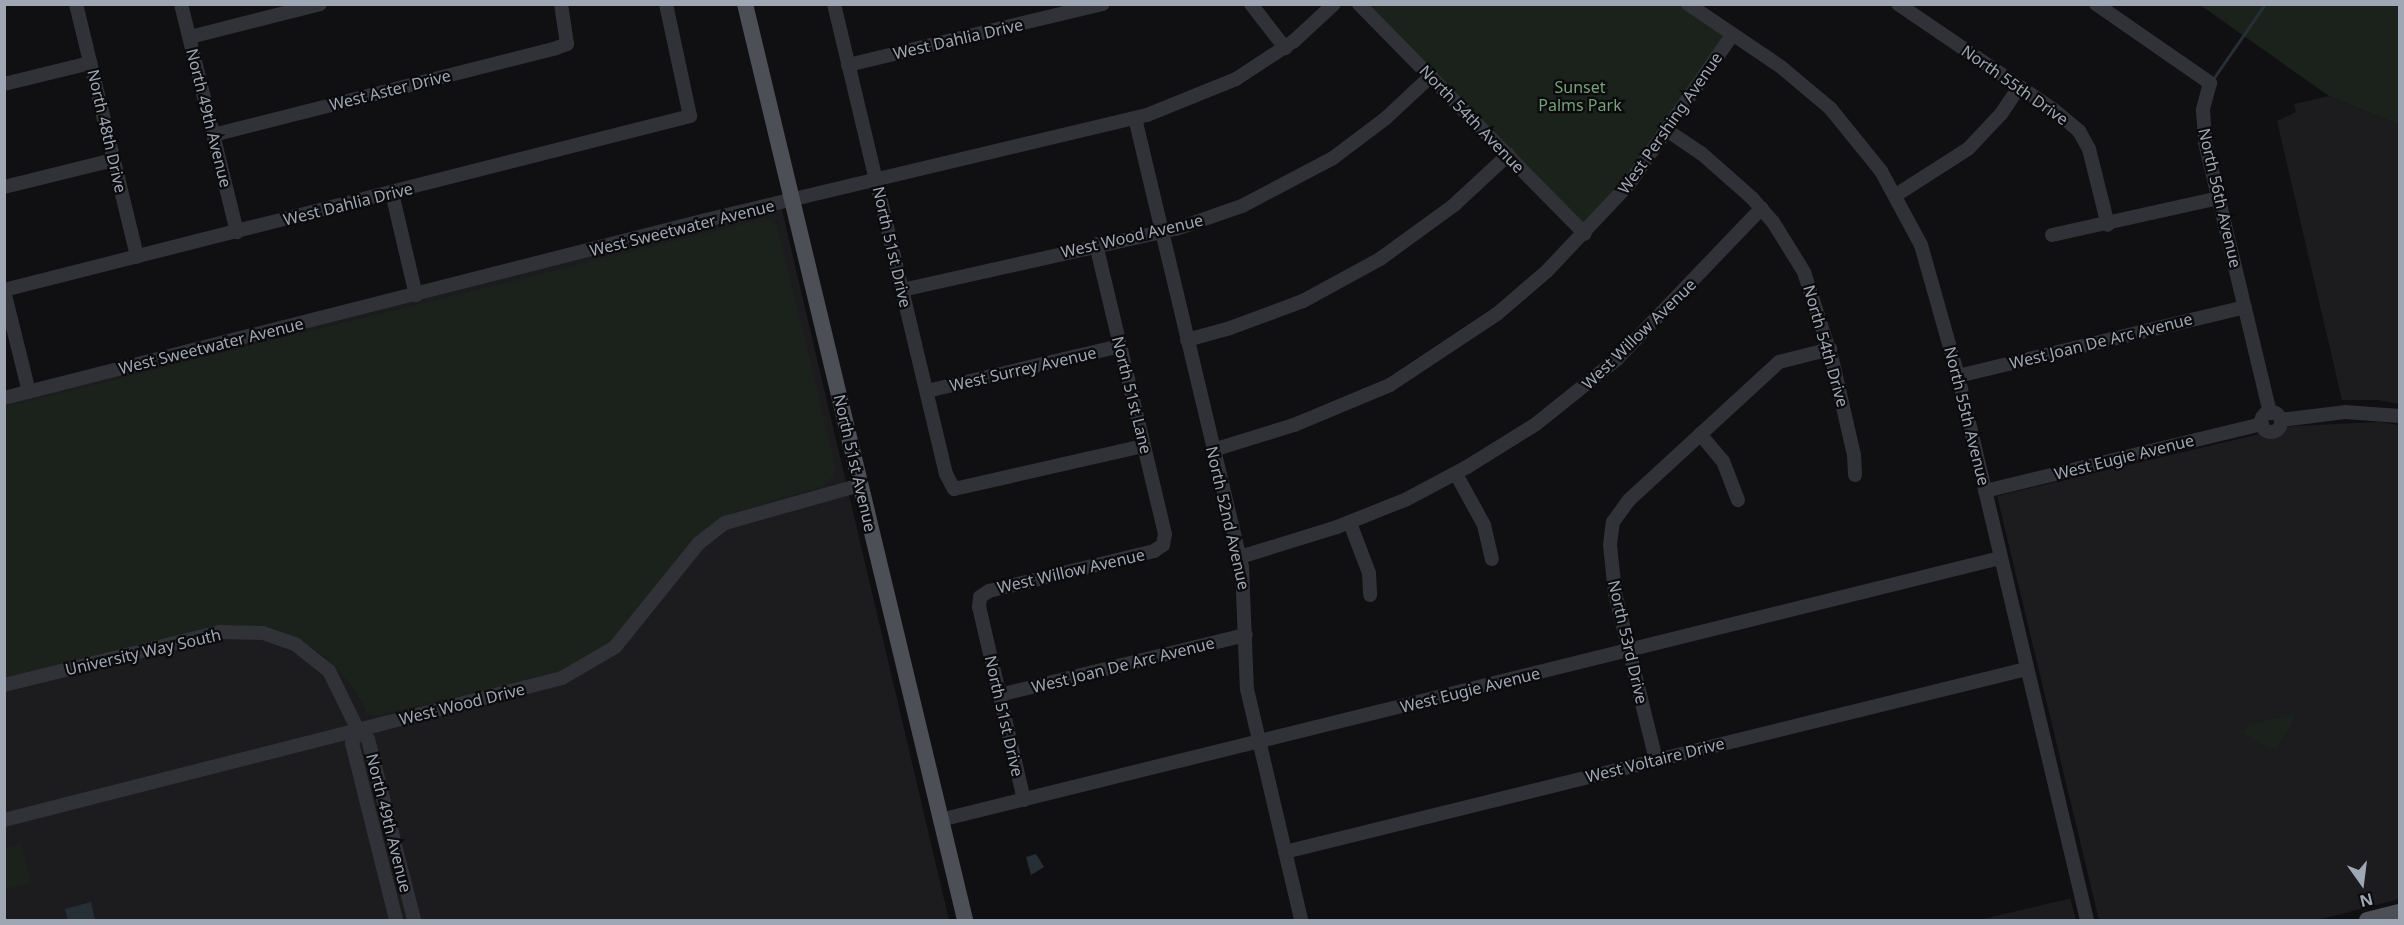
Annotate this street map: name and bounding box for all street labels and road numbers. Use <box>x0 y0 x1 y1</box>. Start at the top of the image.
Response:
street label: West Dahlia Drive <box>891 15 1025 63</box>
street label: North 55th Drive <box>1958 41 2072 129</box>
street label: North 49th Avenue <box>182 47 236 189</box>
street label: West Pershing Avenue <box>1614 49 1726 197</box>
street label: North 54th Avenue <box>1416 61 1528 177</box>
street label: West Aster Drive <box>327 66 453 114</box>
street label: North 48th Drive <box>83 67 131 195</box>
street label: North 56th Avenue <box>2195 126 2245 270</box>
street label: West Dahlia Drive <box>281 179 415 229</box>
street label: North 51st Drive <box>869 185 915 309</box>
street label: West Sweetwater Avenue <box>588 196 776 260</box>
street label: West Wood Avenue <box>1059 210 1205 262</box>
street label: West Willow Avenue <box>1578 275 1700 393</box>
street label: North 54th Drive <box>1799 283 1853 409</box>
street label: West Joan De Arc Avenue <box>2008 309 2194 373</box>
street label: West Sweetwater Avenue <box>117 314 305 378</box>
street label: North 51st Lane <box>1108 334 1156 456</box>
street label: West Surrey Avenue <box>948 343 1098 395</box>
street label: North 55th Avenue <box>1940 345 1994 487</box>
street label: North 51st Avenue <box>830 392 880 534</box>
street label: West Eugie Avenue <box>2052 430 2196 484</box>
street label: North 52nd Avenue <box>1202 444 1254 592</box>
street label: West Willow Avenue <box>995 545 1147 597</box>
street label: North 53rd Drive <box>1604 578 1652 706</box>
street label: University Way South <box>63 625 223 679</box>
street label: West Joan De Arc Avenue <box>1030 633 1216 697</box>
street label: North 51st Drive <box>981 654 1027 778</box>
street label: West Eugie Avenue <box>1398 663 1542 717</box>
street label: West Wood Drive <box>397 679 527 729</box>
street label: West Voltaire Drive <box>1584 733 1726 787</box>
street label: North 49th Avenue <box>362 752 416 894</box>

